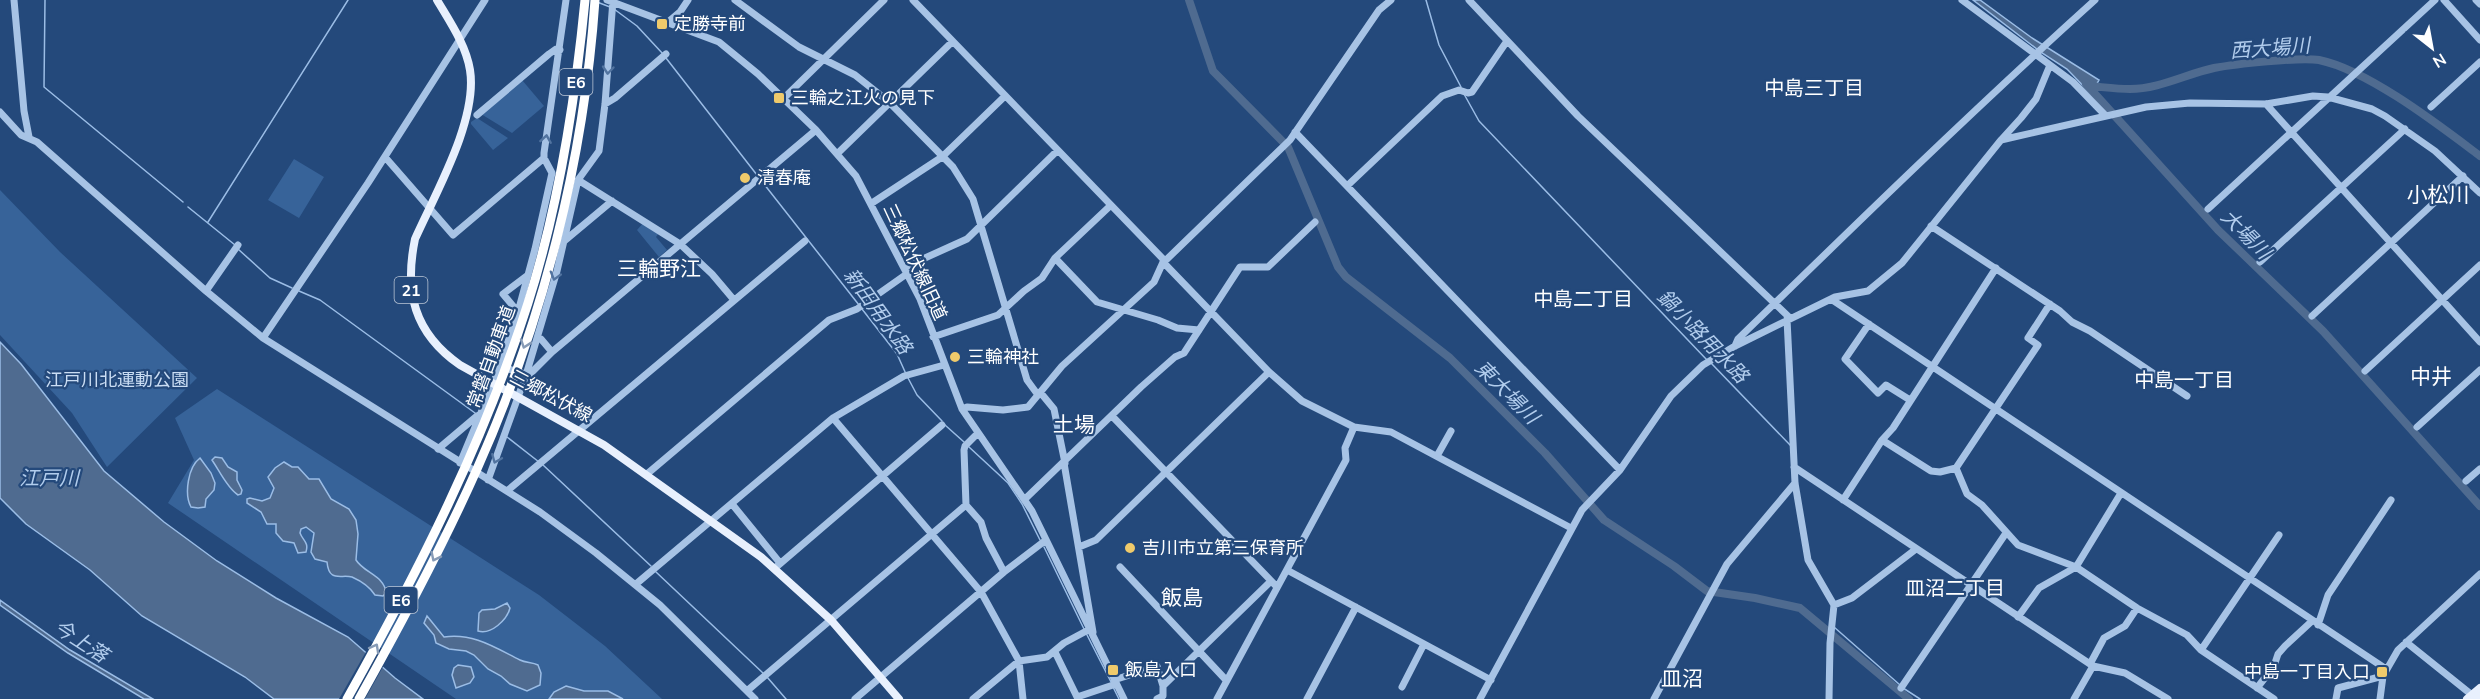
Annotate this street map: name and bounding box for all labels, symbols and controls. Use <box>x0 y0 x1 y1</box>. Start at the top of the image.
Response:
place label: 定勝寺前 <box>674 12 746 36</box>
marker: 定勝寺前 <box>655 17 669 31</box>
north arrow <box>2402 18 2462 78</box>
water label: 西大場川 <box>2229 32 2313 65</box>
text: N <box>2428 47 2450 73</box>
one-way arrow <box>602 66 615 75</box>
road number: E6 <box>560 69 592 95</box>
district label: 中島三丁目 <box>1764 75 1864 102</box>
place label: 三輪之江火の見下 <box>791 86 935 110</box>
marker: 三輪之江火の見下 <box>772 91 786 105</box>
one-way arrow <box>539 134 551 143</box>
place label: 清春庵 <box>757 166 811 190</box>
marker: 清春庵 <box>738 171 752 185</box>
district label: 小松川 <box>2407 181 2470 209</box>
street label: 三郷松伏線旧道 <box>877 200 953 324</box>
water label: 大場川 <box>2215 204 2278 267</box>
district label: 三輪野江 <box>617 255 701 283</box>
water label: 新田用水路 <box>837 263 919 361</box>
one-way arrow <box>550 270 562 281</box>
road number: 21 <box>394 277 428 303</box>
water label: 鍋小路用水路 <box>1651 284 1755 390</box>
district label: 中島二丁目 <box>1533 286 1633 313</box>
street label: 常磐自動車道 <box>461 302 521 412</box>
one-way arrow <box>520 338 533 349</box>
place label: 三輪神社 <box>967 345 1039 369</box>
marker: 三輪神社 <box>948 350 962 364</box>
water label: 東大場川 <box>1469 355 1546 432</box>
district label: 中井 <box>2410 363 2452 391</box>
street label: 三郷松伏線 <box>506 364 596 428</box>
district label: 中島一丁目 <box>2134 367 2234 394</box>
park label: 江戸川北運動公園 <box>45 368 189 392</box>
district label: 土場 <box>1053 411 1095 439</box>
one-way arrow <box>491 452 503 463</box>
water label: 江戸川 <box>19 465 81 492</box>
place label: 吉川市立第三保育所 <box>1142 536 1304 560</box>
marker: 吉川市立第三保育所 <box>1123 541 1137 555</box>
one-way arrow <box>430 551 442 562</box>
district label: 皿沼二丁目 <box>1905 575 2005 602</box>
district label: 飯島 <box>1161 584 1203 612</box>
road number: E6 <box>384 587 418 613</box>
water label: 今上落 <box>48 614 116 671</box>
one-way arrow <box>368 644 379 654</box>
place label: 飯島入口 <box>1125 658 1197 682</box>
place label: 中島一丁目入口 <box>2244 660 2370 684</box>
marker: 飯島入口 <box>1106 663 1120 677</box>
district label: 皿沼 <box>1661 665 1703 693</box>
marker: 中島一丁目入口 <box>2375 665 2389 679</box>

